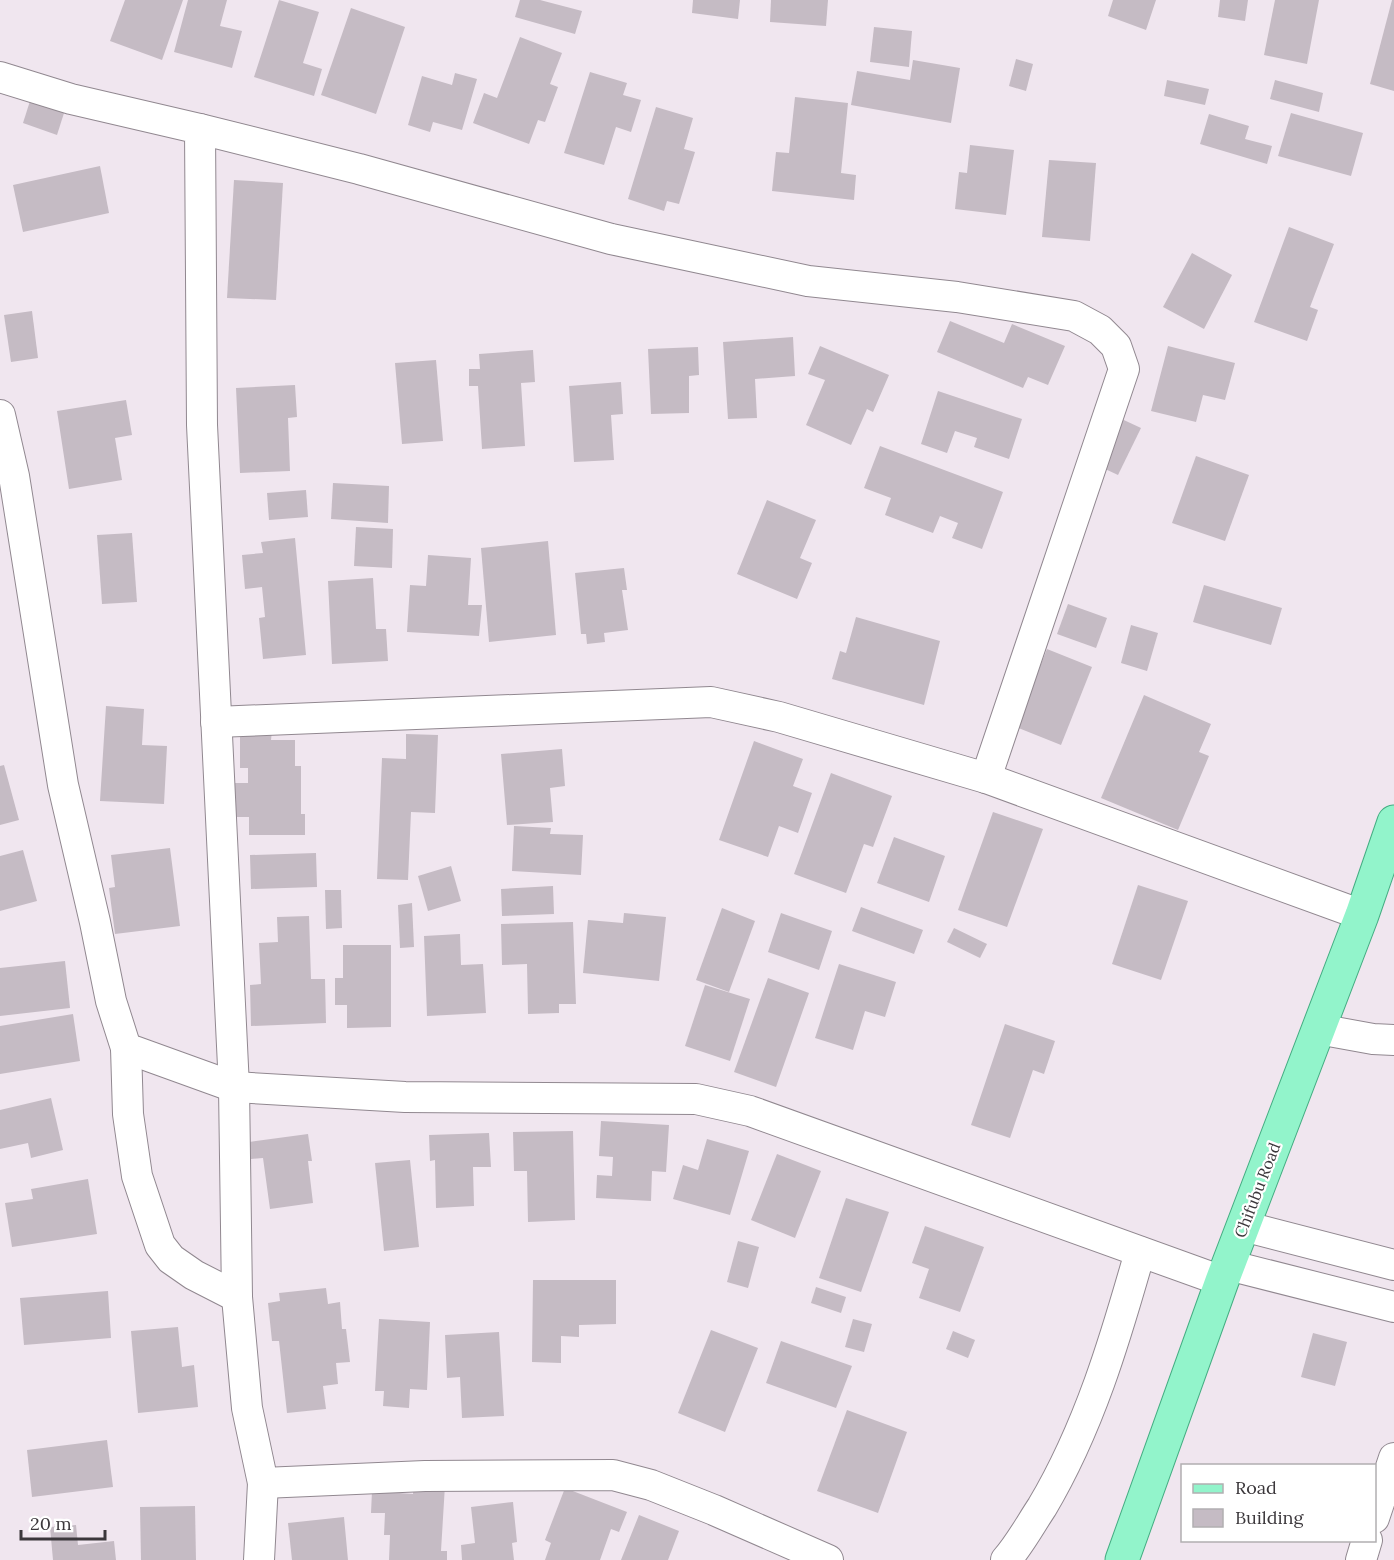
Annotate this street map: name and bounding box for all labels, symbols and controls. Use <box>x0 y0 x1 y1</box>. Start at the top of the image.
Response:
street label: Chifubu Road <box>1230 1139 1284 1240</box>
legend <box>1181 1464 1376 1542</box>
text: Road <box>1235 1476 1277 1499</box>
scale bar <box>21 1503 105 1541</box>
text: Building <box>1235 1506 1305 1529</box>
text: 20 m <box>30 1512 72 1535</box>

